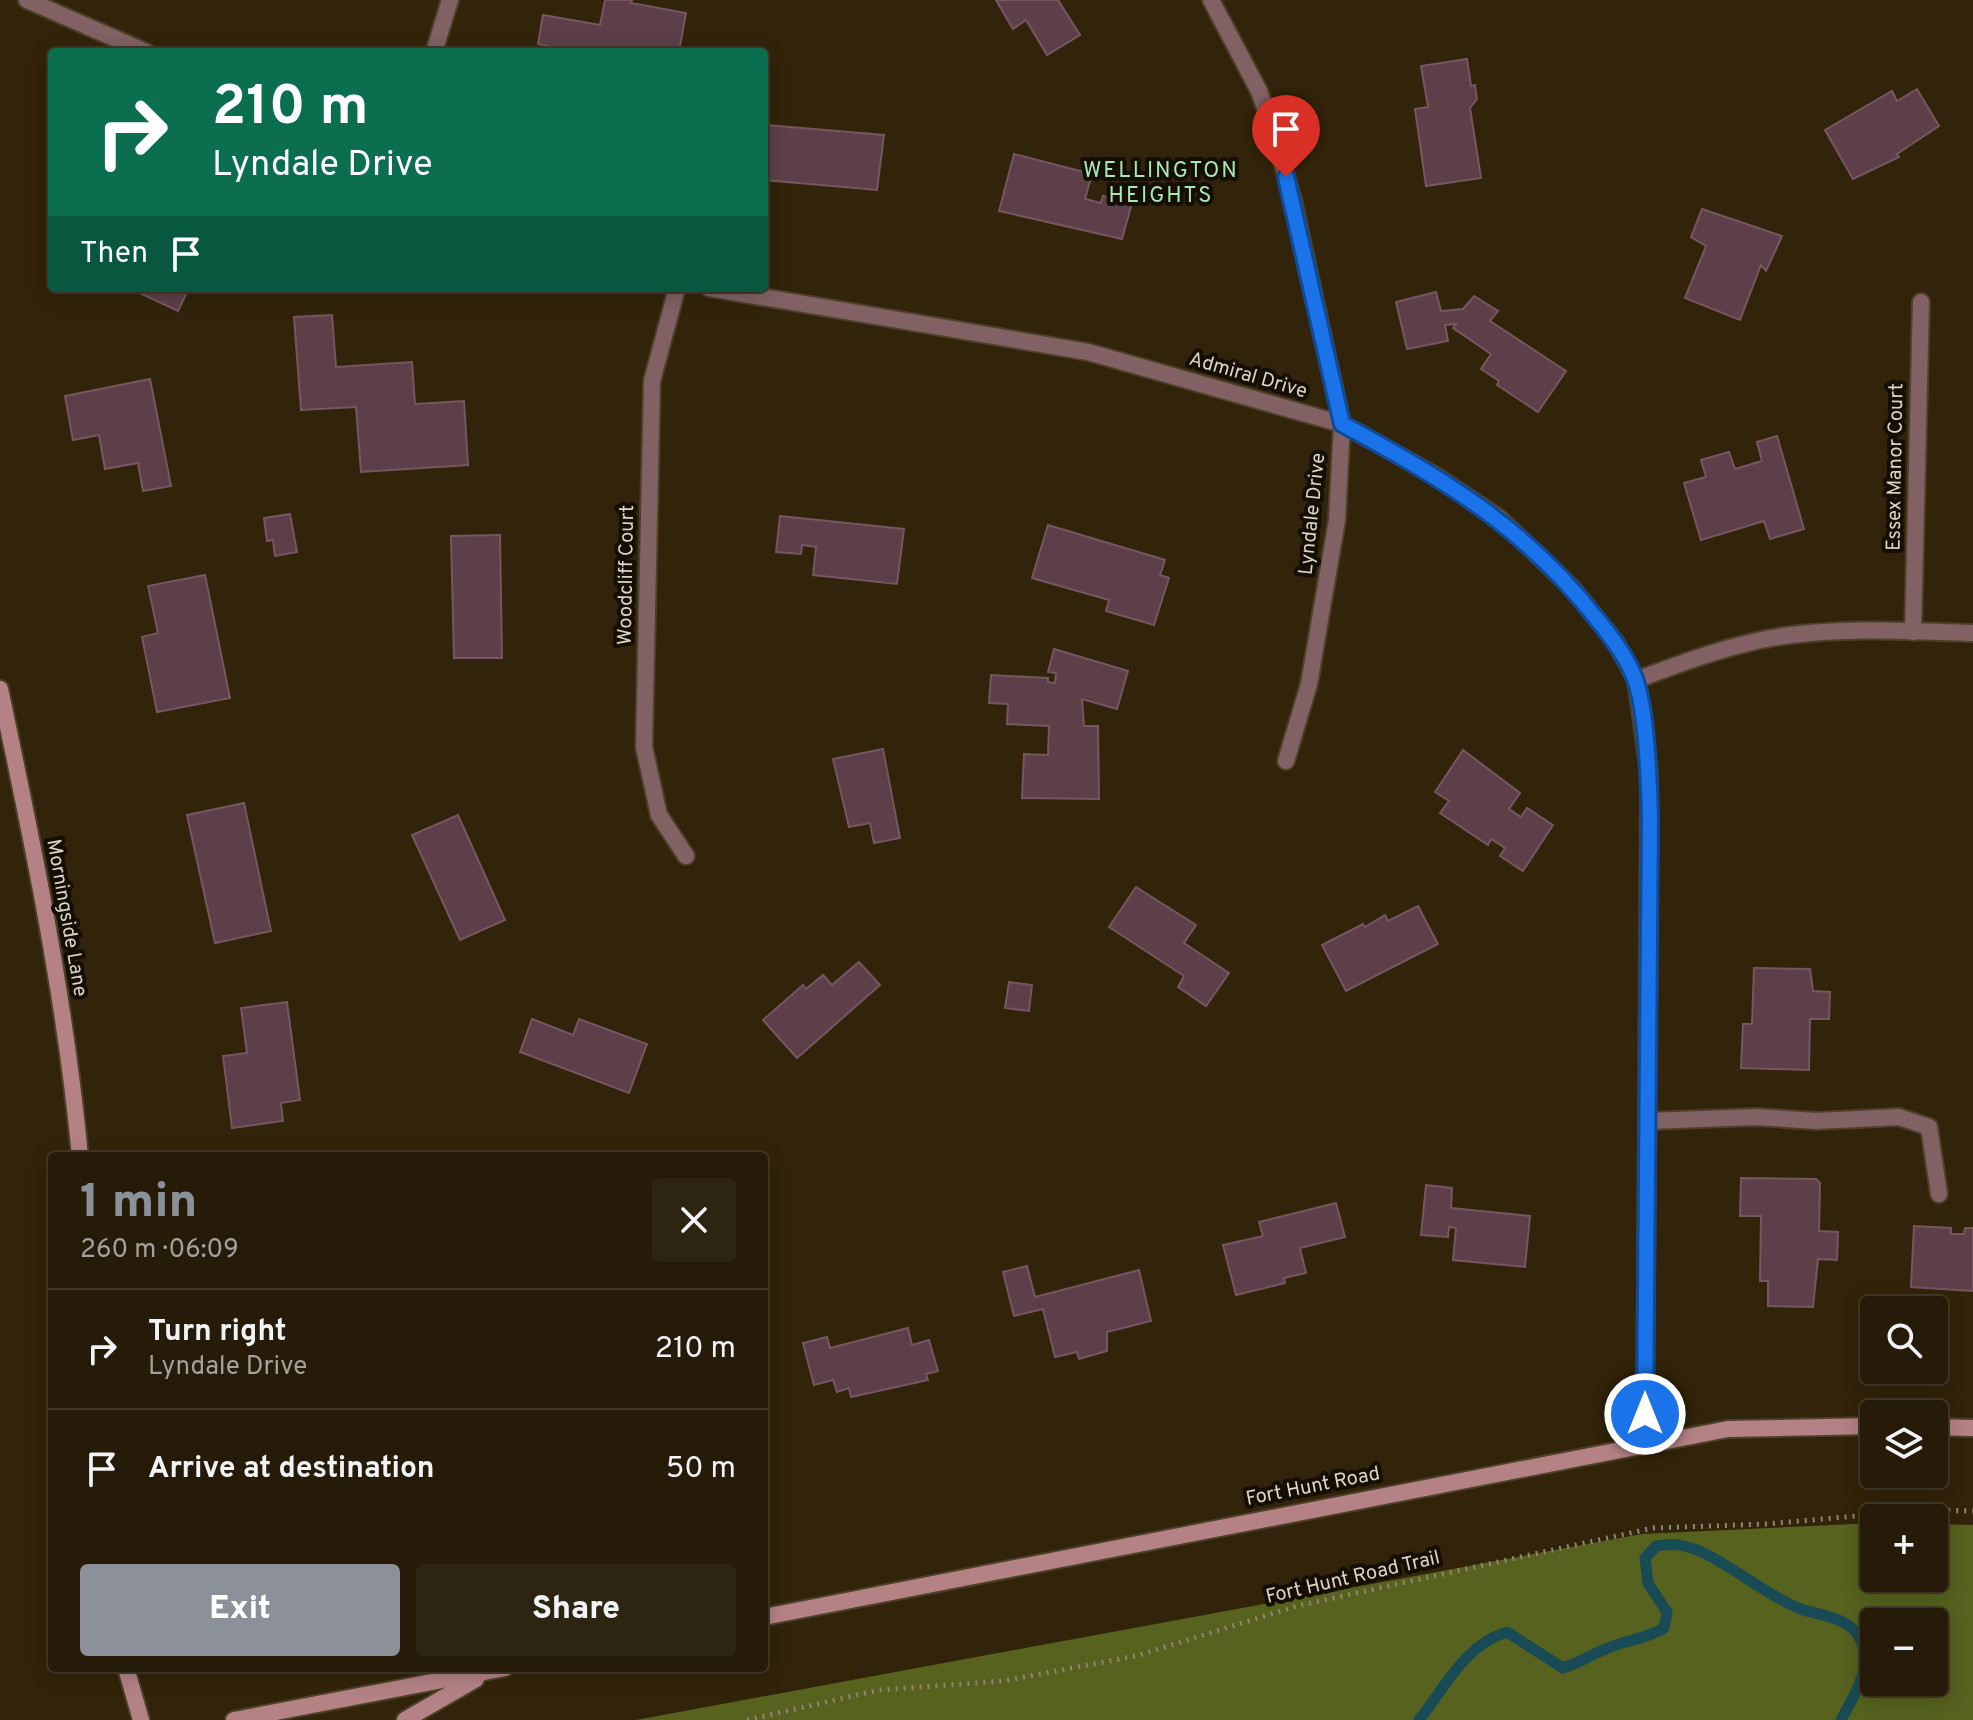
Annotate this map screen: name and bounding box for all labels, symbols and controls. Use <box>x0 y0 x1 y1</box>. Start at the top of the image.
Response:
text: 210 m <box>212 74 369 144</box>
icon: right <box>80 80 184 184</box>
pin <box>1252 95 1320 177</box>
icon: arrive <box>1264 107 1308 151</box>
text: Lyndale Drive <box>212 143 433 189</box>
district label: WELLINGTON HEIGHTS <box>1083 158 1239 210</box>
icon: arrive <box>164 232 208 276</box>
text: Then <box>80 236 148 273</box>
street label: Admiral Drive <box>1186 347 1310 405</box>
street label: Essex Manor Court <box>1882 383 1910 551</box>
street label: Lyndale Drive <box>1294 452 1332 576</box>
street label: Woodcliff Court <box>613 505 641 645</box>
street label: Morningside Lane <box>39 837 93 999</box>
text: 1 min <box>80 1174 197 1234</box>
button: close <box>652 1178 736 1262</box>
text: 260 m · 06:09 <box>80 1234 239 1267</box>
map controls <box>1860 1296 1948 1696</box>
button: search <box>1860 1296 1948 1384</box>
text: Turn right <box>148 1314 286 1351</box>
icon: right <box>80 1327 124 1371</box>
text: 210 m <box>655 1331 736 1368</box>
text: Lyndale Drive <box>148 1351 307 1384</box>
position arrow <box>1603 1372 1687 1456</box>
button: layers <box>1860 1400 1948 1488</box>
icon: arrive <box>80 1447 124 1491</box>
text: Arrive at destination <box>148 1451 434 1488</box>
text: 50 m <box>666 1451 736 1488</box>
street label: Fort Hunt Road <box>1244 1461 1382 1513</box>
button: + <box>1860 1504 1948 1592</box>
street label: Fort Hunt Road Trail <box>1263 1545 1443 1611</box>
button: Exit <box>80 1564 400 1656</box>
button: Share <box>416 1564 736 1656</box>
button: − <box>1860 1608 1948 1696</box>

